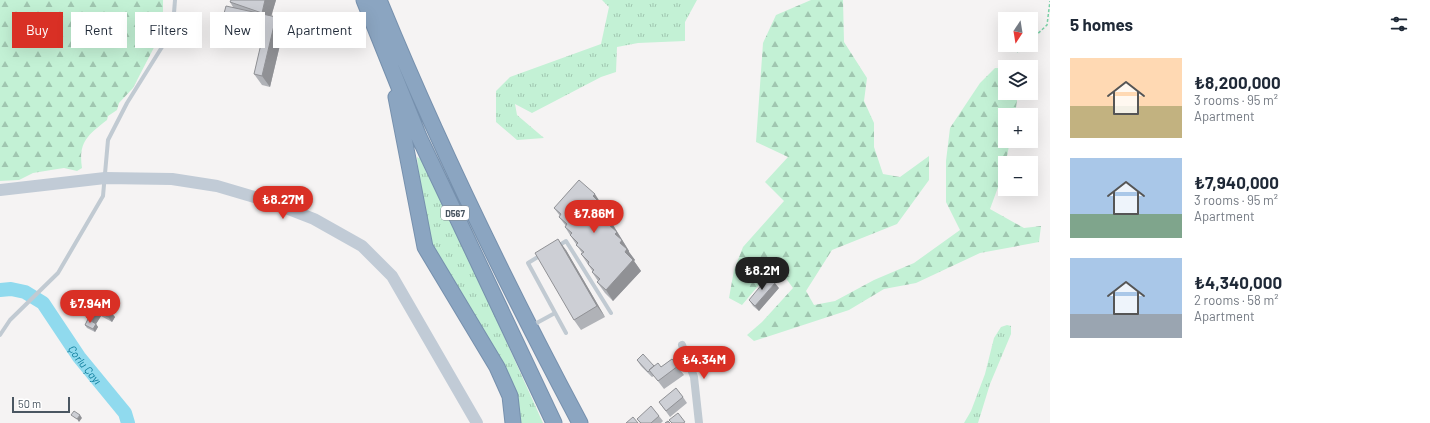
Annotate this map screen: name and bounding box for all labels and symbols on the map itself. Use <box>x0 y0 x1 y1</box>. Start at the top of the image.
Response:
north arrow <box>998 12 1038 52</box>
pin: ₺8.27M <box>250 186 316 220</box>
pin: ₺7.86M <box>561 200 627 234</box>
road number: D567 <box>441 206 469 220</box>
pin: ₺8.2M <box>734 257 790 291</box>
pin: ₺7.94M <box>57 290 123 324</box>
water label: Çorlu Çayı <box>66 342 105 386</box>
pin: ₺4.34M <box>671 346 737 380</box>
scale bar <box>12 395 70 414</box>

